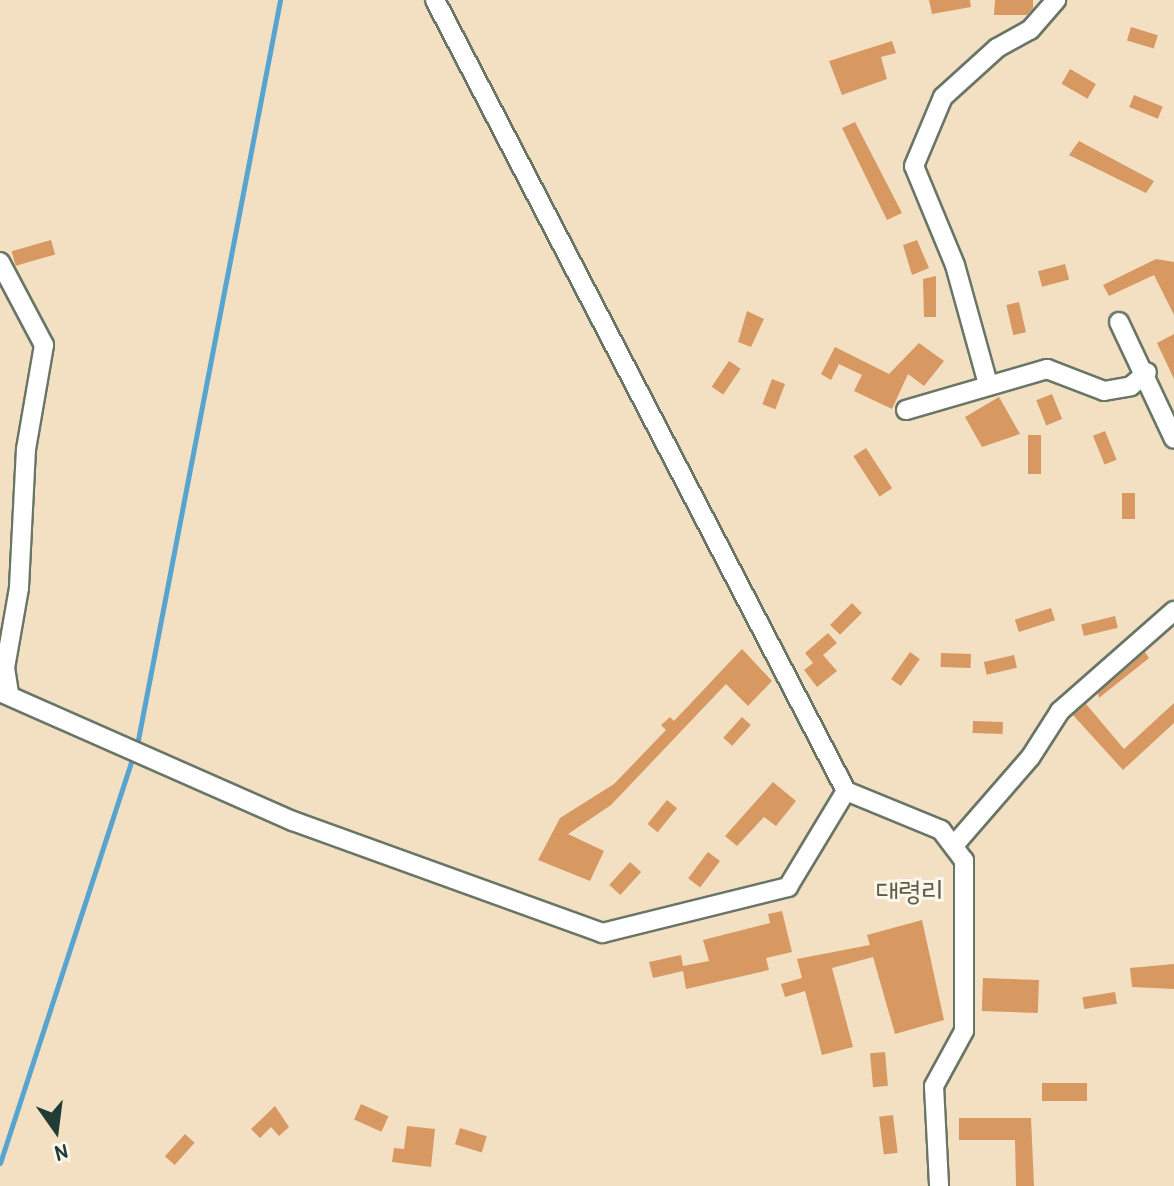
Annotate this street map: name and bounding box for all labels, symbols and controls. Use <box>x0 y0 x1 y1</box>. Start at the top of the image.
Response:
district label: 대령리 <box>876 873 944 907</box>
north arrow <box>16 1090 96 1170</box>
text: N <box>52 1137 71 1169</box>

